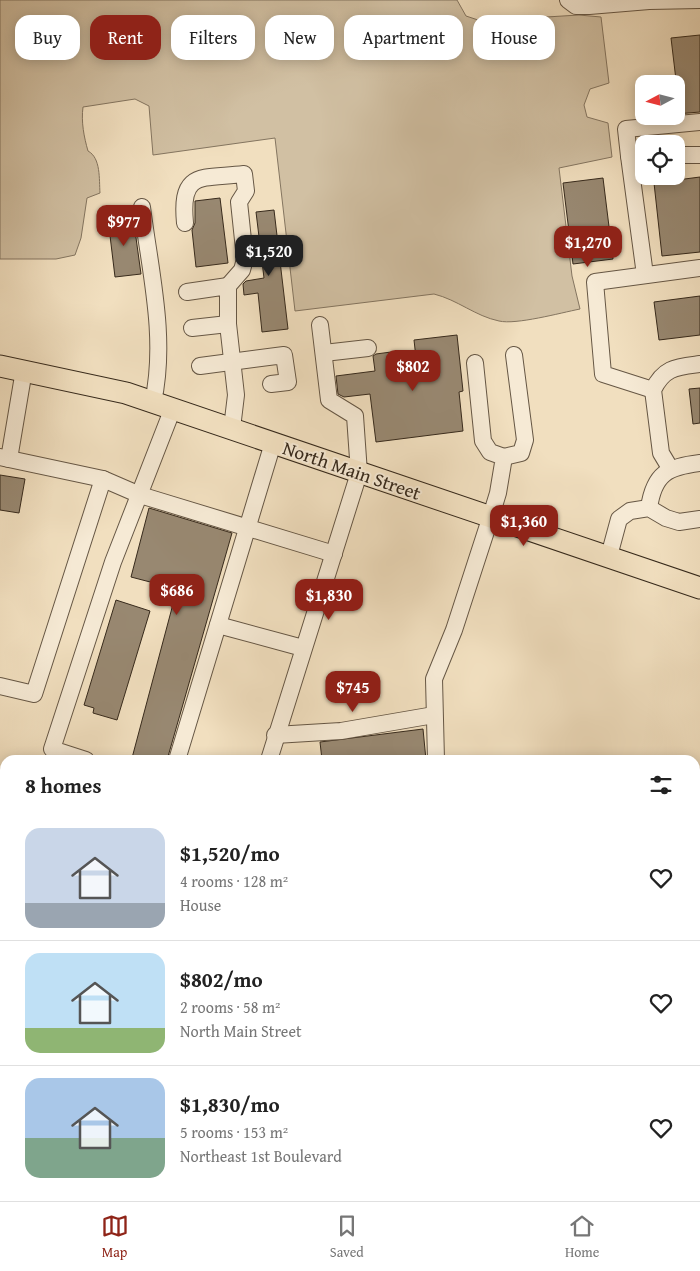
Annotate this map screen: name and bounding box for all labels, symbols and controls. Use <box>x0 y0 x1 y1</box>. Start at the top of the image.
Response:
chip: Buy <box>15 15 80 60</box>
chip: Rent <box>90 15 161 60</box>
chip: Filters <box>171 15 255 60</box>
chip: New <box>265 15 334 60</box>
chip: Apartment <box>344 15 463 60</box>
chip: House <box>473 15 555 60</box>
north arrow <box>635 75 685 125</box>
map controls <box>635 75 685 185</box>
button: locate <box>635 135 685 185</box>
pin: $977 <box>94 204 154 247</box>
text: $977 <box>107 209 141 233</box>
pin: $1,270 <box>547 226 629 268</box>
text: $1,270 <box>565 230 611 254</box>
pin: $1,520 <box>228 234 310 277</box>
text: $1,520 <box>246 239 292 263</box>
pin: $802 <box>383 350 443 392</box>
text: $802 <box>396 354 430 378</box>
street label: North Main Street <box>279 433 425 507</box>
pin: $1,360 <box>483 504 565 547</box>
text: $1,360 <box>501 509 547 533</box>
pin: $686 <box>147 574 207 616</box>
text: $686 <box>160 578 194 602</box>
pin: $1,830 <box>288 578 370 621</box>
text: $1,830 <box>306 583 352 607</box>
pin: $745 <box>323 670 383 713</box>
text: $745 <box>336 675 370 699</box>
text: 8 homes <box>25 770 101 801</box>
icon: filters <box>647 771 675 799</box>
text: $1,520/mo <box>180 838 280 869</box>
icon: home <box>65 848 125 908</box>
icon: heart <box>647 864 675 892</box>
text: 4 rooms · 128 m² <box>180 869 288 893</box>
text: House <box>180 893 221 917</box>
text: $802/mo <box>180 964 263 995</box>
icon: home <box>65 973 125 1033</box>
icon: heart <box>647 989 675 1017</box>
text: 2 rooms · 58 m² <box>180 995 280 1019</box>
text: North Main Street <box>180 1019 302 1043</box>
text: $1,830/mo <box>180 1089 280 1120</box>
icon: home <box>65 1098 125 1158</box>
icon: heart <box>647 1114 675 1142</box>
text: 5 rooms · 153 m² <box>180 1120 288 1144</box>
text: Northeast 1st Boulevard <box>180 1144 342 1168</box>
tab: Map <box>101 1212 129 1262</box>
tab: Saved <box>330 1212 364 1262</box>
tab: Home <box>565 1212 599 1262</box>

